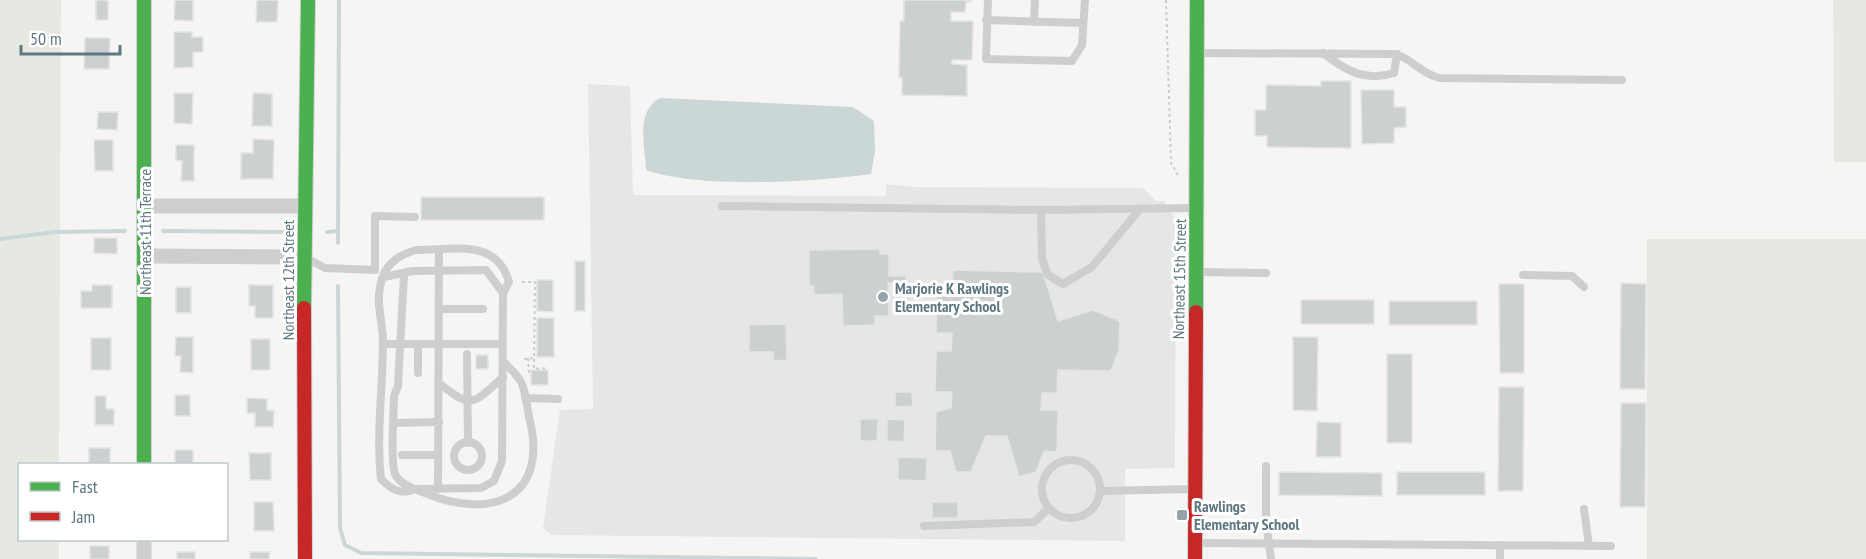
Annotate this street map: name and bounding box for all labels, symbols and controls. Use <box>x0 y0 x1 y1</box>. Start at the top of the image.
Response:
scale bar <box>21 18 120 56</box>
text: 50 m <box>30 27 62 50</box>
street label: Northeast 11th Terrace <box>135 169 155 295</box>
street label: Northeast 15th Street <box>1168 218 1190 339</box>
street label: Northeast 12th Street <box>278 219 298 340</box>
place label: Marjorie K Rawlings Elementary School <box>895 278 1009 316</box>
marker: Marjorie K Rawlings Elementary School <box>876 290 890 304</box>
legend <box>18 463 228 541</box>
text: Fast <box>72 475 98 498</box>
place label: Rawlings Elementary School <box>1194 496 1299 534</box>
text: Jam <box>71 505 95 528</box>
marker: Rawlings Elementary School <box>1175 508 1189 522</box>

